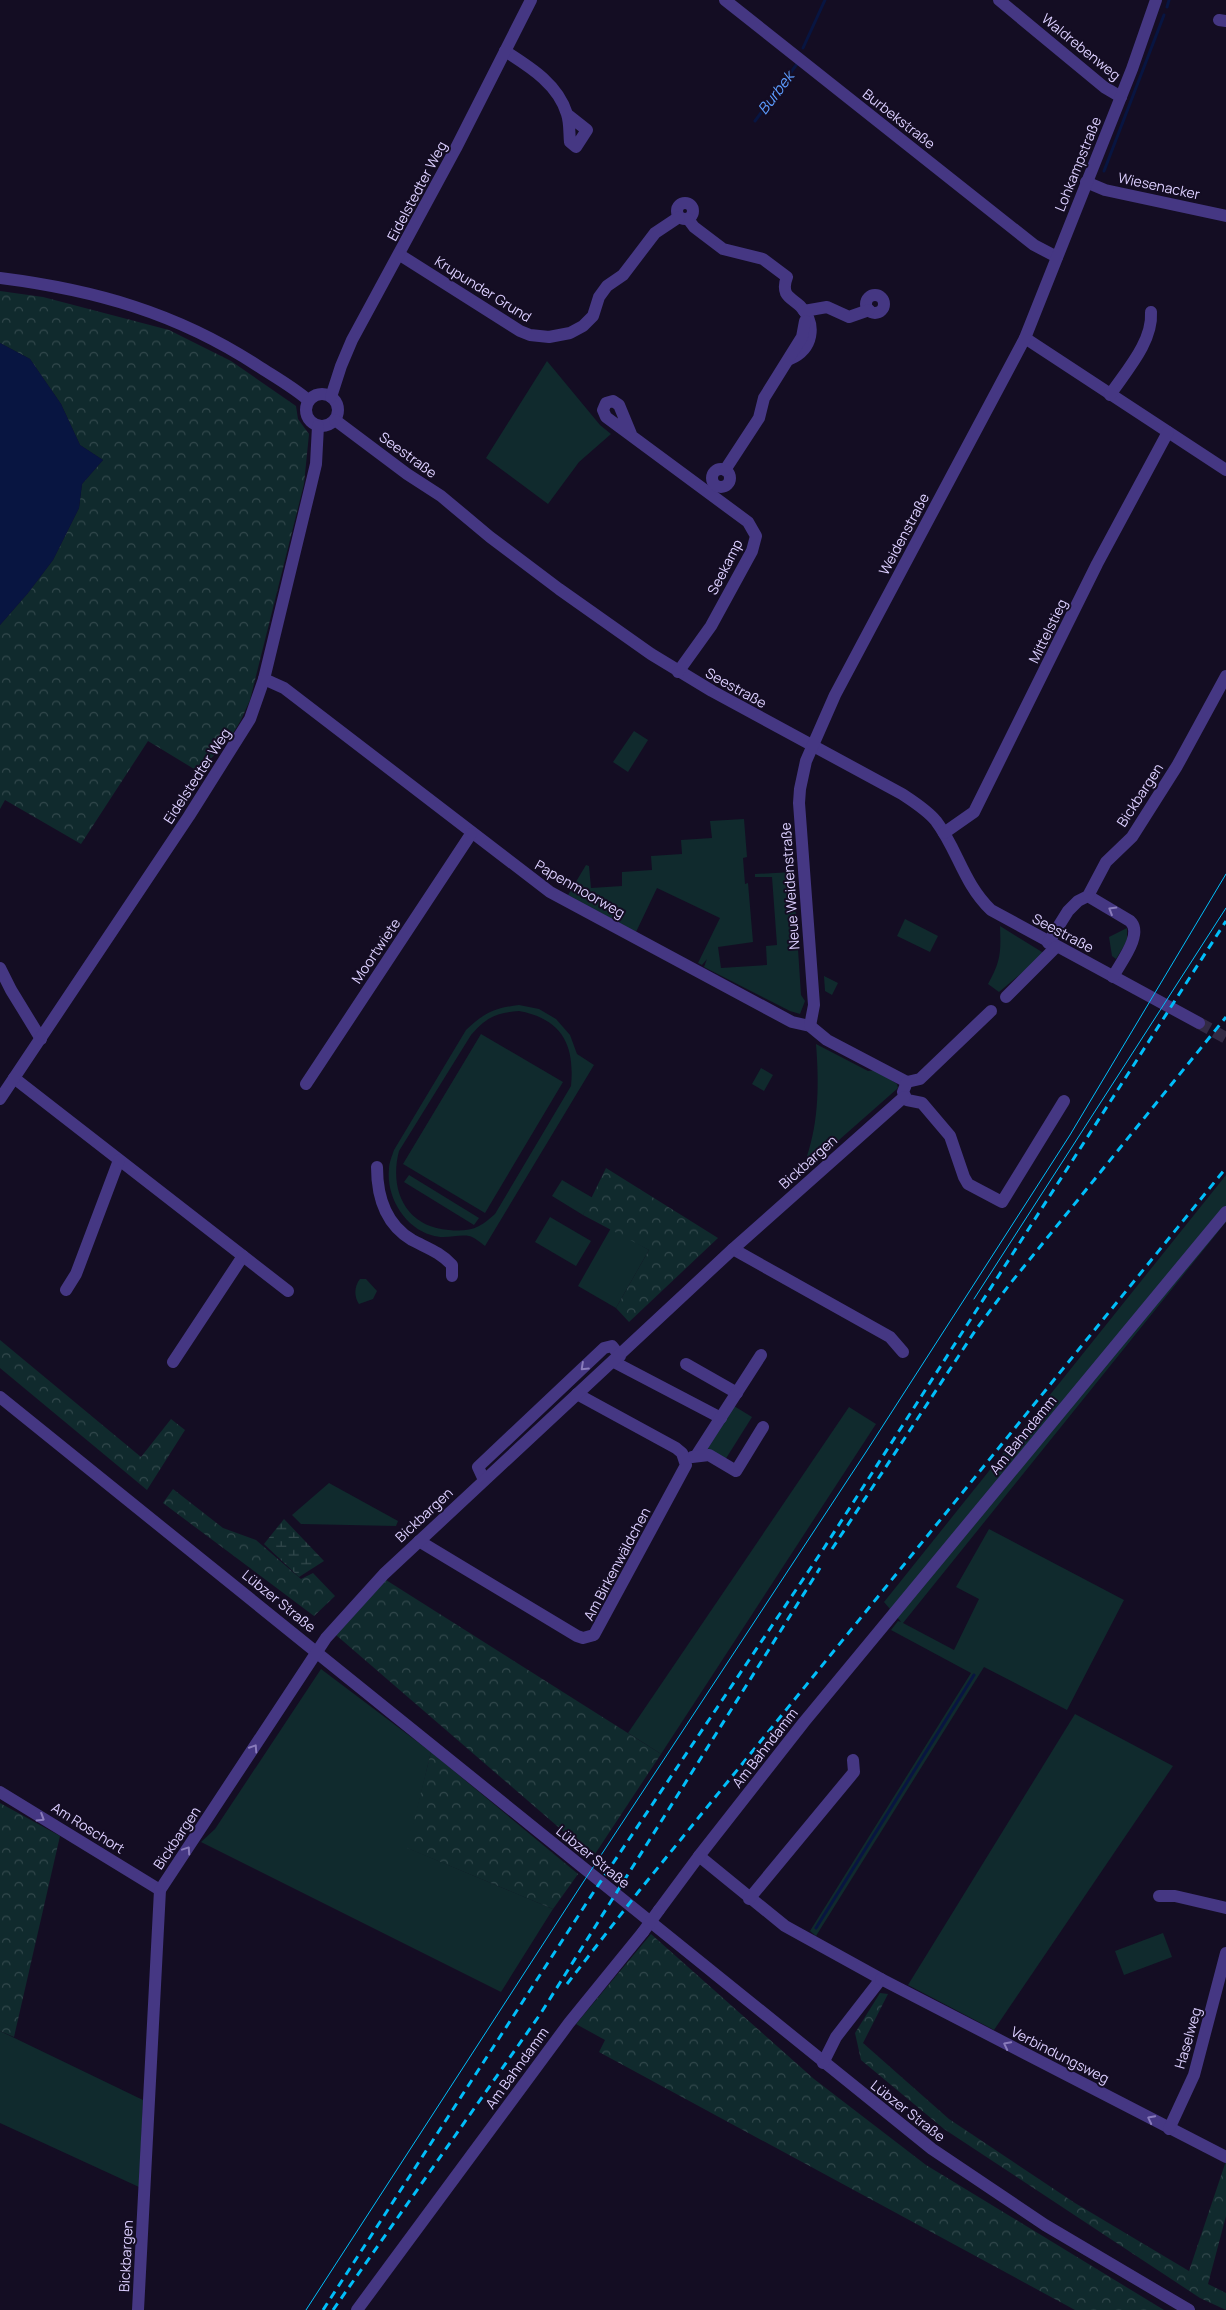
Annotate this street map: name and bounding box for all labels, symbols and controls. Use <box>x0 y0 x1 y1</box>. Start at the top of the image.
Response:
street label: Waldrebenweg <box>1038 9 1125 84</box>
water label: Burbek <box>753 65 800 118</box>
street label: Burbekstraße <box>859 84 940 153</box>
street label: Lohkampstraße <box>1050 114 1105 214</box>
street label: Eidelstedter Weg <box>382 138 451 244</box>
street label: Wiesenacker <box>1116 168 1202 203</box>
street label: Krupunder Grund <box>431 251 535 326</box>
street label: Seestraße <box>376 427 441 482</box>
street label: Weidenstraße <box>874 489 933 578</box>
street label: Seekamp <box>702 536 747 598</box>
street label: Mittelstieg <box>1024 595 1071 666</box>
street label: Seestraße <box>702 663 770 712</box>
street label: Eidelstedter Weg <box>159 724 235 827</box>
street label: Bickbargen <box>1112 759 1167 830</box>
street label: Neue Weidenstraße <box>776 822 803 950</box>
street label: Papenmoorweg <box>532 855 629 922</box>
one-way arrow <box>1108 907 1117 917</box>
street label: Seestraße <box>1029 908 1097 957</box>
street label: Moortwiete <box>347 914 404 987</box>
street label: Bickbargen <box>775 1130 841 1193</box>
one-way arrow <box>580 1361 589 1370</box>
street label: Am Bahndamm <box>985 1391 1060 1478</box>
street label: Bickbargen <box>391 1483 456 1546</box>
street label: Am Birkenwäldchen <box>579 1504 654 1624</box>
street label: Lübzer Straße <box>238 1565 320 1636</box>
street label: Am Bahndamm <box>727 1704 802 1791</box>
one-way arrow <box>248 1744 258 1753</box>
street label: Am Roschort <box>48 1798 129 1858</box>
street label: Bickbargen <box>149 1803 205 1873</box>
one-way arrow <box>36 1811 45 1821</box>
street label: Lübzer Straße <box>552 1821 634 1892</box>
one-way arrow <box>181 1846 190 1856</box>
street label: Haselweg <box>1170 2005 1205 2071</box>
street label: Verbindungsweg <box>1008 2022 1113 2088</box>
street label: Am Bahndamm <box>481 2023 553 2112</box>
one-way arrow <box>1003 2041 1012 2051</box>
street label: Lübzer Straße <box>867 2076 950 2146</box>
one-way arrow <box>1147 2115 1156 2125</box>
street label: Bickbargen <box>114 2220 137 2292</box>

